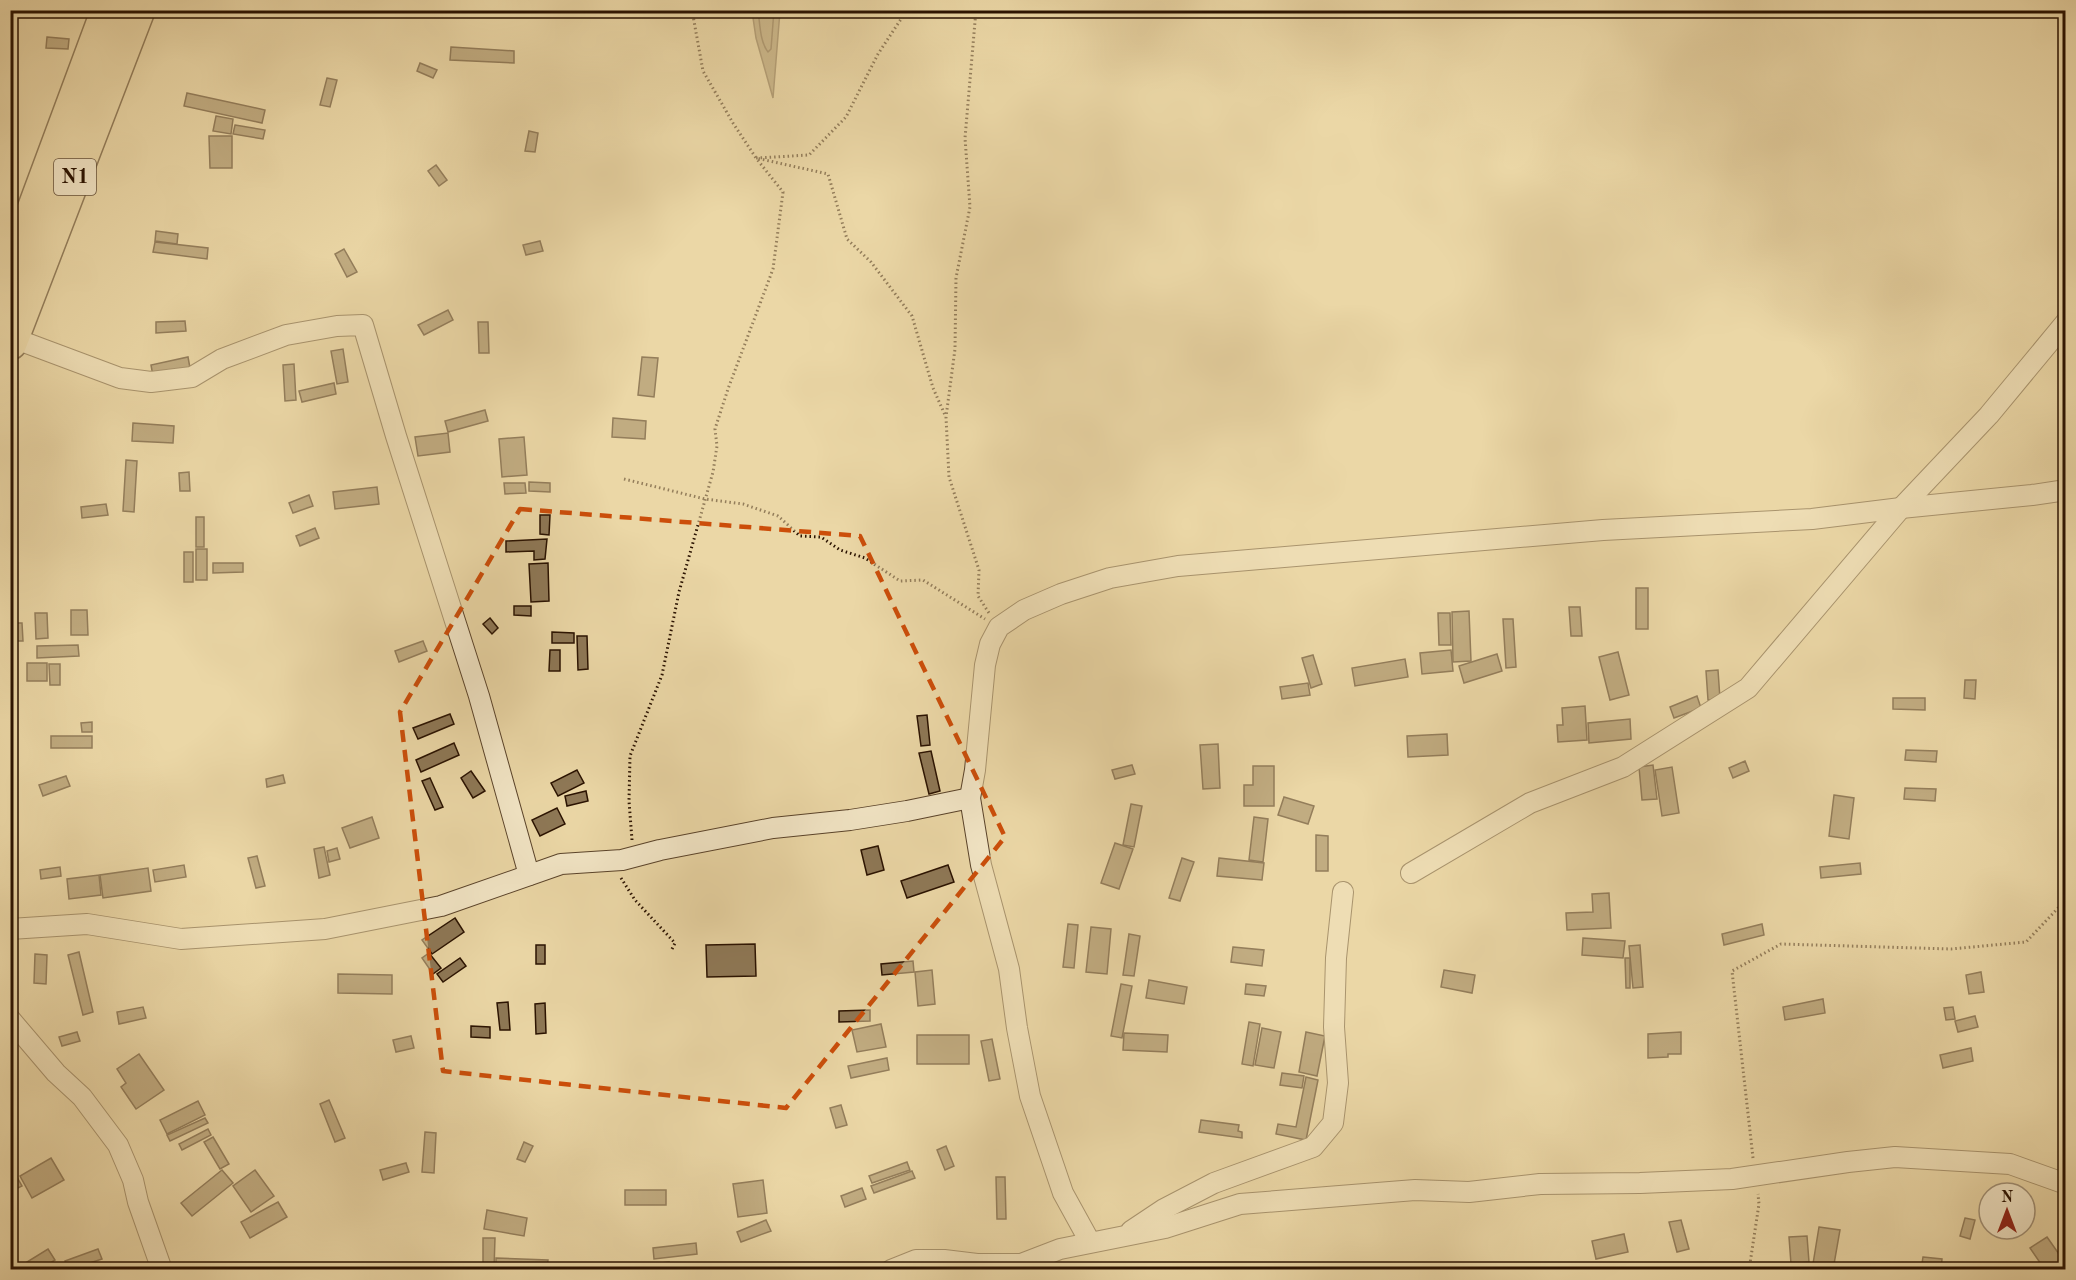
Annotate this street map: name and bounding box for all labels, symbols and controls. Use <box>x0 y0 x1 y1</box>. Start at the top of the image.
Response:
road number: N1 <box>54 159 96 195</box>
north arrow <box>1977 1181 2037 1241</box>
text: N <box>2001 1190 2014 1206</box>

